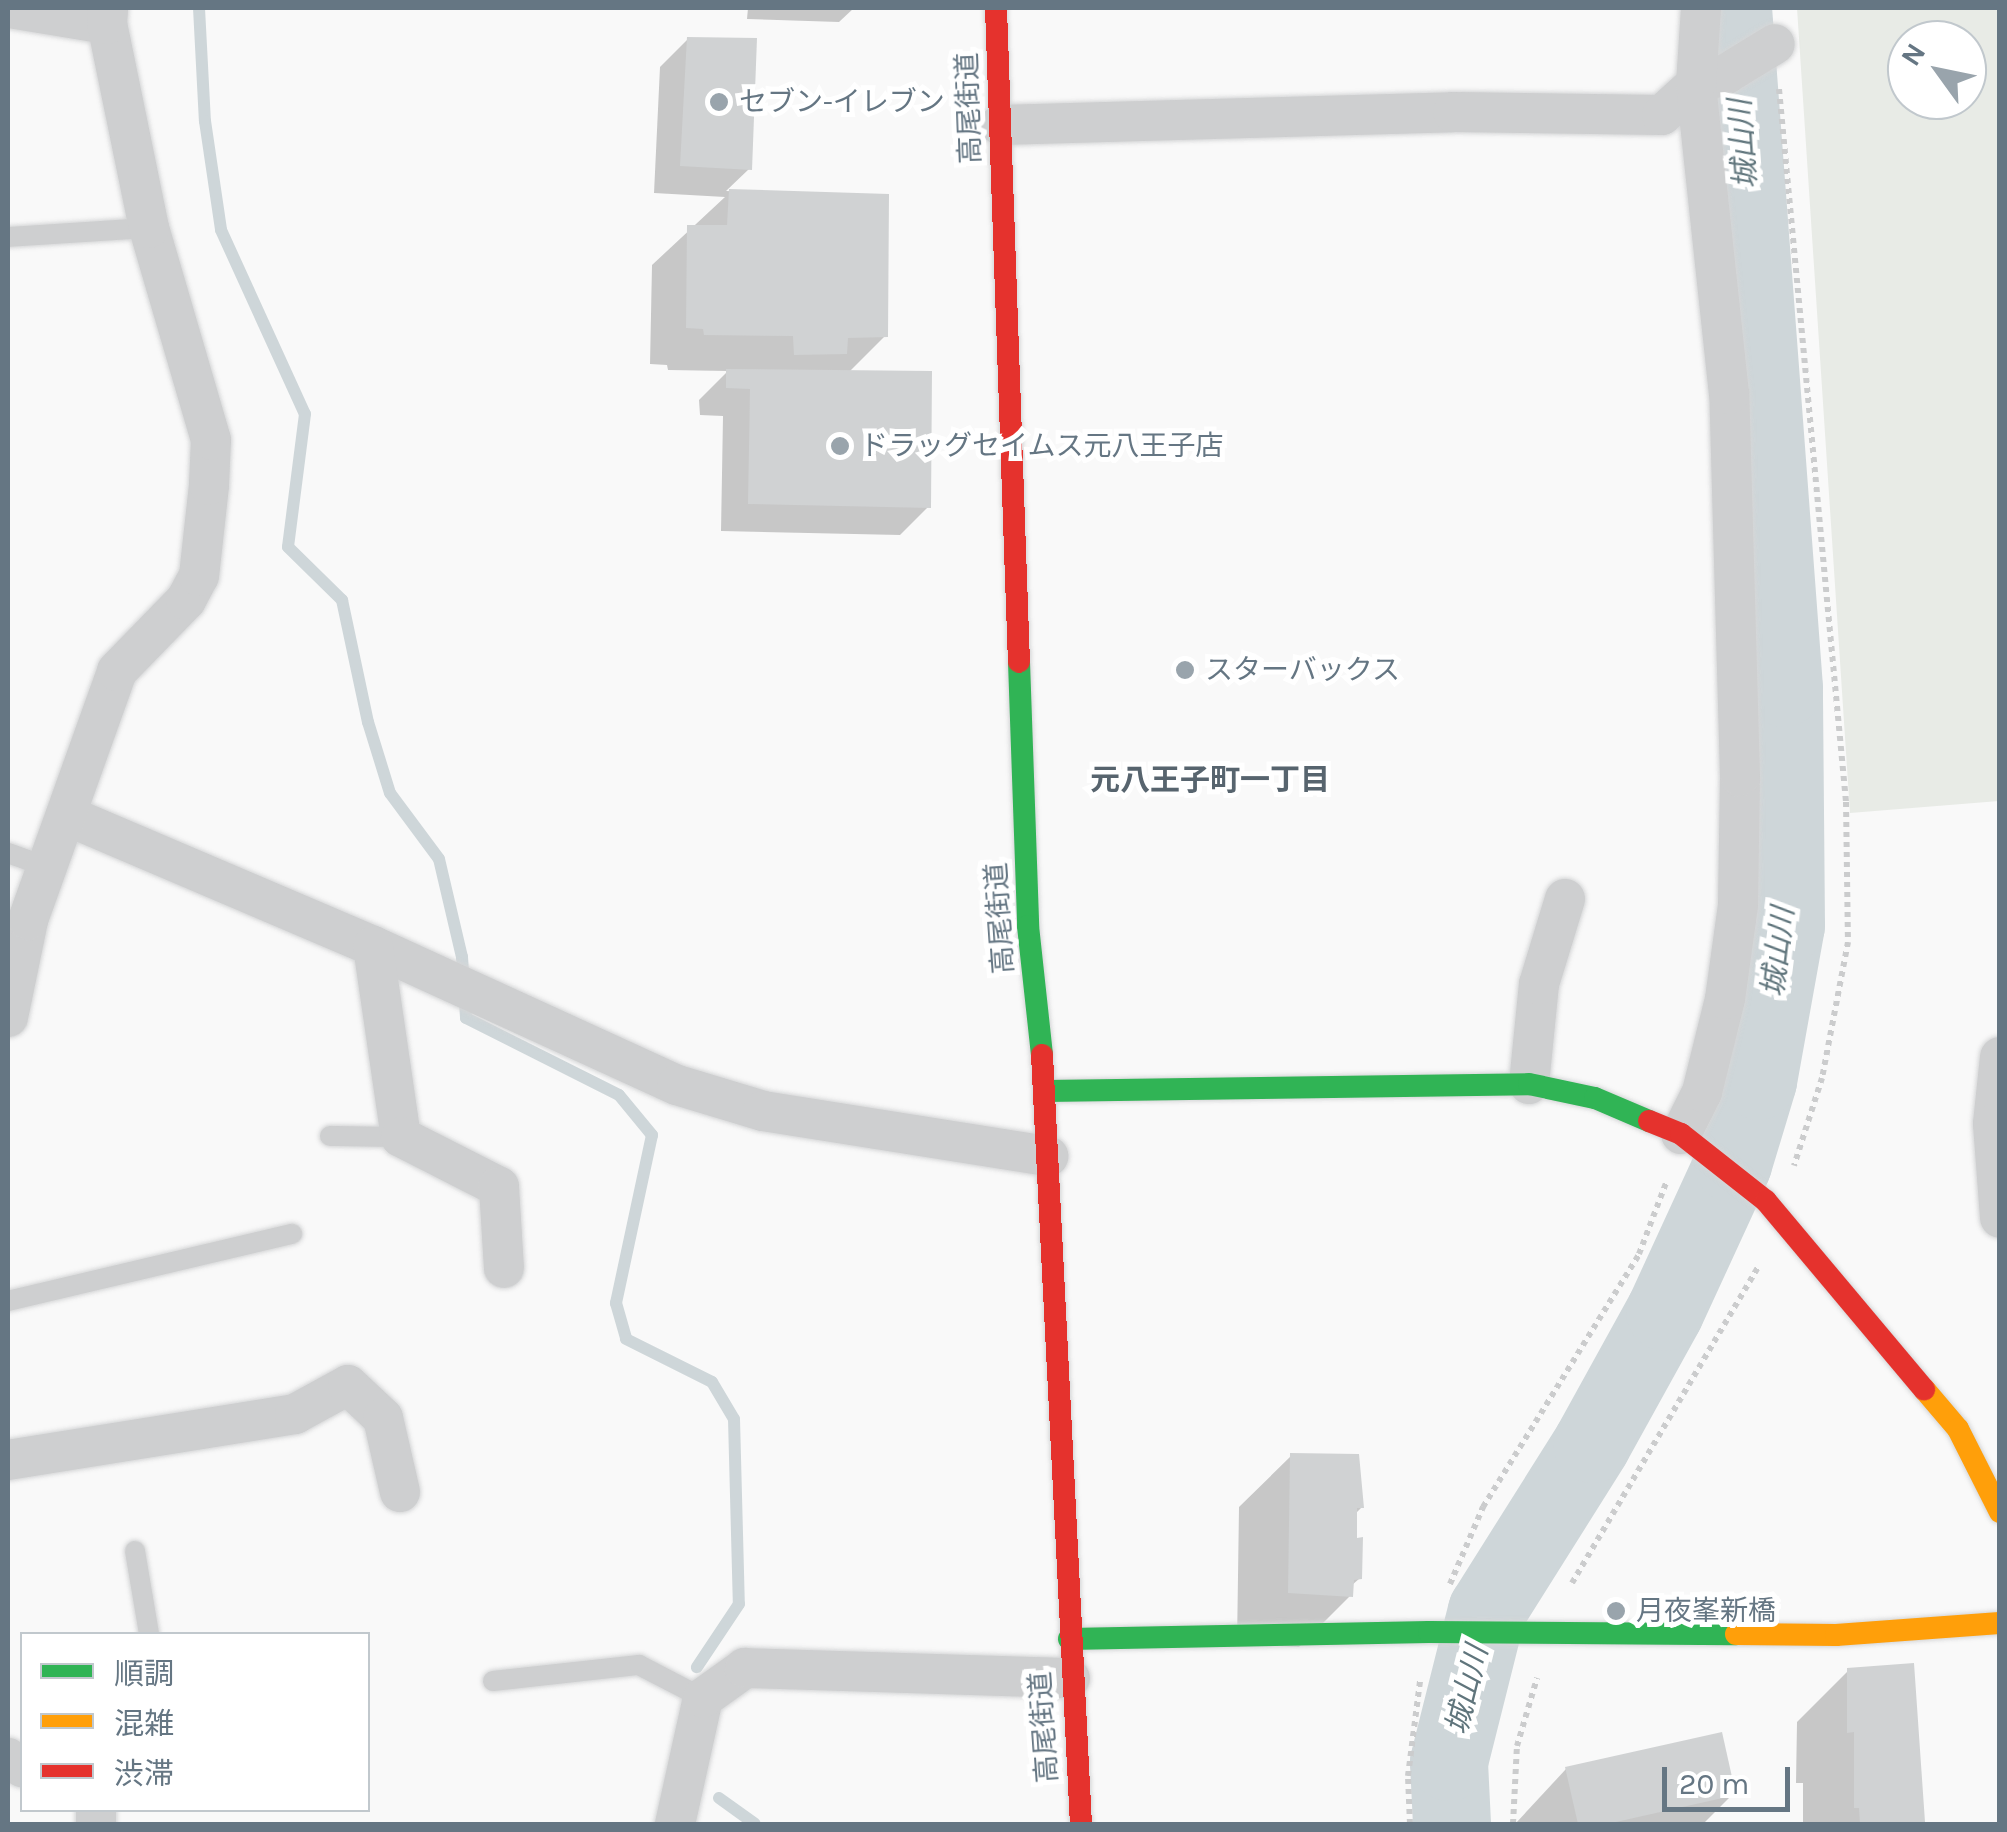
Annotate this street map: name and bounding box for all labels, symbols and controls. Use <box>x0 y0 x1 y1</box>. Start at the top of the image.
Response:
north arrow <box>1887 20 1987 120</box>
text: N <box>1894 37 1932 72</box>
street label: 高尾街道 <box>950 51 988 165</box>
place label: セブン-イレブン <box>739 85 945 119</box>
marker: セブン-イレブン <box>708 91 730 113</box>
water label: 城山川 <box>1722 98 1764 190</box>
place label: ドラッグセイムス元八王子店 <box>860 429 1224 463</box>
marker: ドラッグセイムス元八王子店 <box>829 435 851 457</box>
place label: スターバックス <box>1205 653 1401 687</box>
marker: スターバックス <box>1174 659 1196 681</box>
district label: 元八王子町一丁目 <box>1090 762 1330 798</box>
street label: 高尾街道 <box>979 861 1021 975</box>
water label: 城山川 <box>1755 905 1801 999</box>
place label: 月夜峯新橋 <box>1636 1594 1776 1628</box>
marker: 月夜峯新橋 <box>1605 1600 1627 1622</box>
legend <box>20 1632 370 1812</box>
water label: 城山川 <box>1439 1642 1495 1738</box>
text: 順調 <box>114 1656 174 1692</box>
street label: 高尾街道 <box>1023 1670 1065 1784</box>
text: 混雑 <box>114 1706 174 1742</box>
scale bar <box>1667 1747 1794 1809</box>
text: 渋滞 <box>114 1756 174 1792</box>
text: 20 m <box>1679 1766 1749 1802</box>

